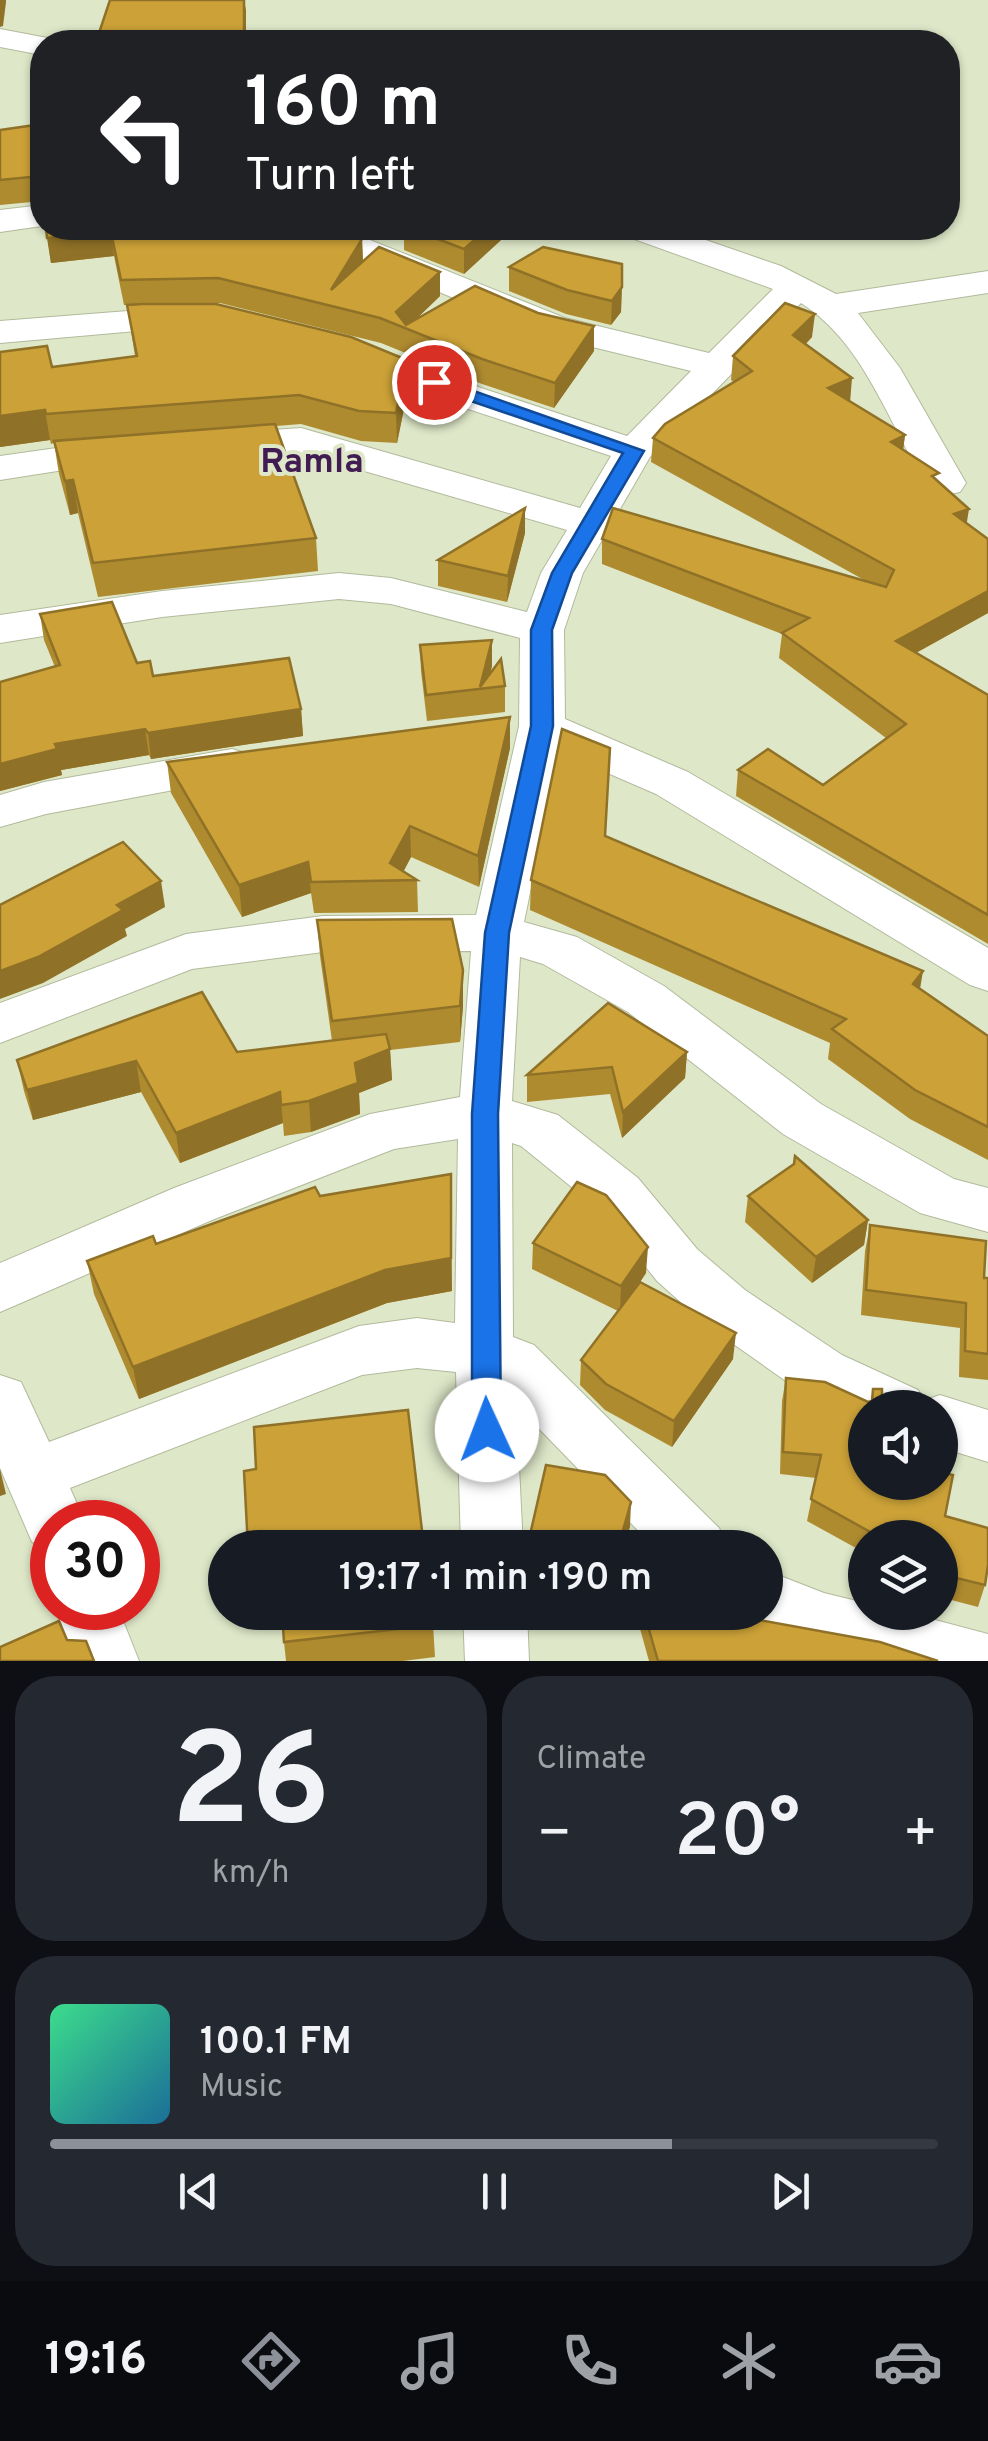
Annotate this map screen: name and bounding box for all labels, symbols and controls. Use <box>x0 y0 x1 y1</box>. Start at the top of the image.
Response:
text: 160 m <box>245 62 441 151</box>
icon: left <box>80 70 210 200</box>
text: Turn left <box>245 149 416 206</box>
pin <box>392 340 477 425</box>
icon: arrive <box>407 355 462 410</box>
district label: Ramla <box>260 441 364 485</box>
position arrow <box>435 1378 539 1482</box>
map controls <box>848 1390 958 1630</box>
button: sound <box>848 1390 958 1500</box>
speed limit sign: 30 <box>30 1500 160 1630</box>
button: layers <box>848 1520 958 1630</box>
text: 19:17 · 1 min · 190 m <box>339 1555 652 1604</box>
text: 26 <box>171 1706 330 1871</box>
text: Climate <box>537 1740 646 1780</box>
text: 20° <box>674 1788 800 1883</box>
text: − <box>537 1801 572 1871</box>
text: + <box>903 1801 938 1871</box>
text: km/h <box>212 1854 290 1894</box>
text: 100.1 FM <box>200 2019 352 2068</box>
text: Music <box>200 2068 283 2108</box>
icon: previous <box>171 2164 226 2219</box>
icon: pause <box>467 2164 522 2219</box>
icon: next <box>763 2164 818 2219</box>
icon: directions <box>236 2326 306 2396</box>
icon: music <box>395 2326 465 2396</box>
icon: phone <box>555 2326 625 2396</box>
icon: climate <box>714 2326 784 2396</box>
icon: car <box>873 2326 943 2396</box>
text: 19:16 <box>45 2333 147 2390</box>

